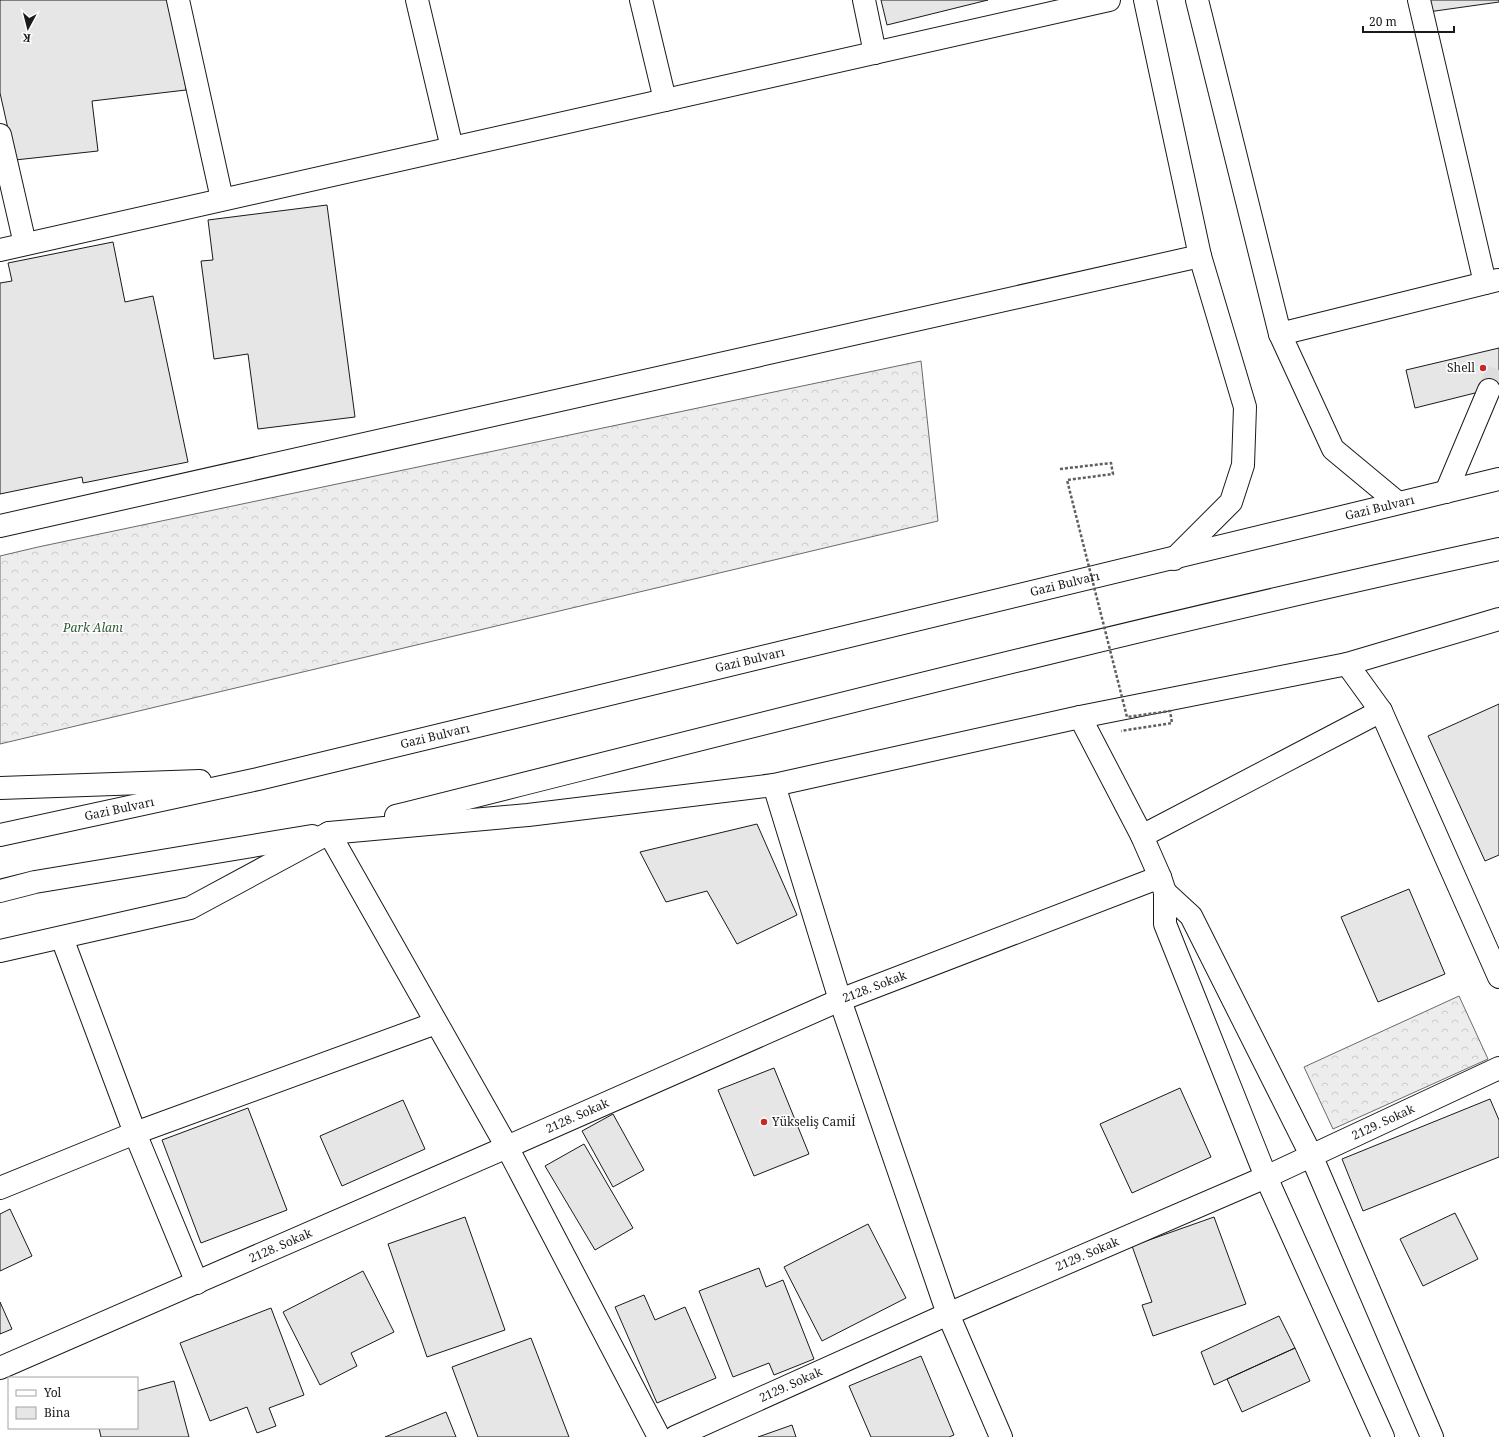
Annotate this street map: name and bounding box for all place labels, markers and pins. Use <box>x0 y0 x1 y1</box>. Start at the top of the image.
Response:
place label: Shell <box>1447 359 1475 376</box>
marker: Shell <box>1478 363 1488 373</box>
place label: Yükseliş Camiİ <box>771 1113 856 1130</box>
marker: Yükseliş Camiİ <box>759 1117 769 1127</box>

